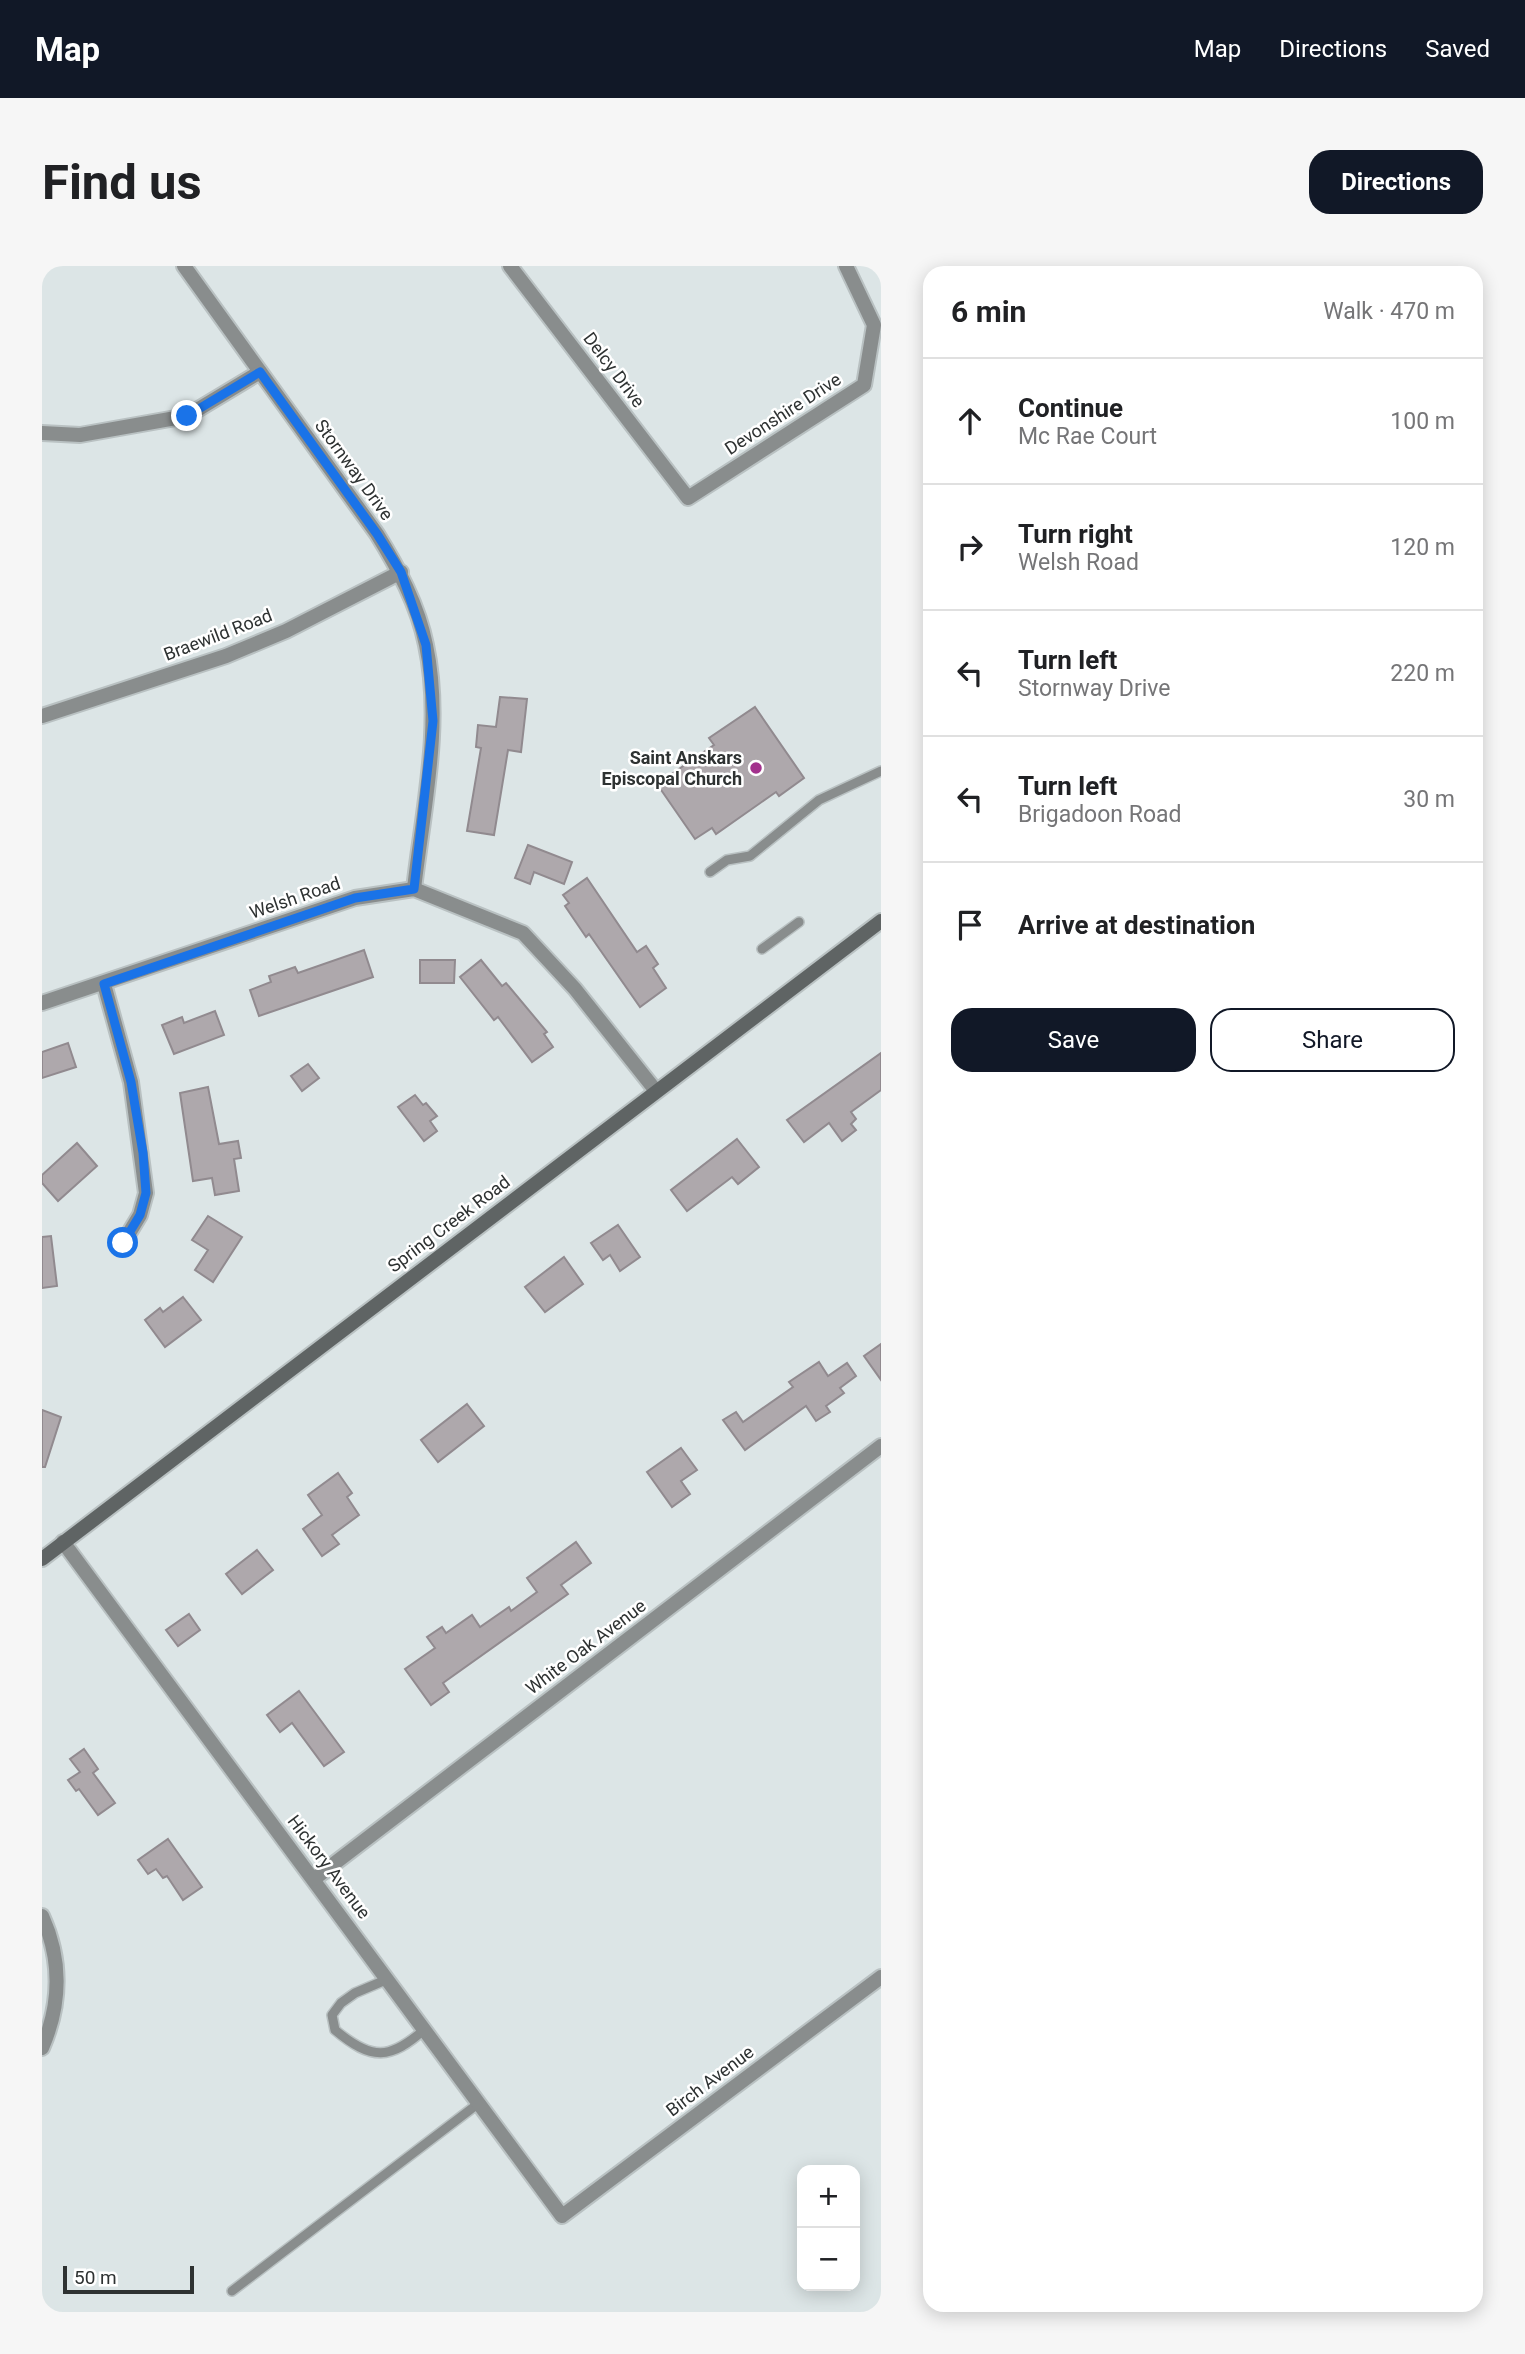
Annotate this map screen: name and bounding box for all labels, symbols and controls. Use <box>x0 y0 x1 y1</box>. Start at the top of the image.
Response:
text: Map <box>35 30 100 69</box>
text: Map <box>1194 35 1241 63</box>
text: Directions <box>1279 35 1387 63</box>
text: Saved <box>1425 35 1490 63</box>
button: Directions <box>1309 150 1483 214</box>
text: Find us <box>42 154 202 211</box>
text: 6 min <box>951 294 1026 329</box>
text: Walk · 470 m <box>1323 298 1455 325</box>
street label: Delcy Drive <box>579 328 649 411</box>
street label: Devonshire Drive <box>721 368 845 459</box>
text: Continue <box>1018 393 1123 423</box>
route end <box>171 400 202 431</box>
icon: ahead <box>951 402 989 440</box>
text: 100 m <box>1390 408 1455 435</box>
street label: Stornway Drive <box>311 415 398 524</box>
text: Mc Rae Court <box>1018 423 1157 450</box>
text: Turn right <box>1018 519 1133 549</box>
icon: right <box>951 528 989 566</box>
text: 120 m <box>1390 534 1455 561</box>
text: Welsh Road <box>1018 549 1139 576</box>
street label: Braewild Road <box>161 604 275 665</box>
text: Turn left <box>1018 645 1117 675</box>
icon: left <box>951 654 989 692</box>
text: 220 m <box>1390 660 1455 687</box>
text: Stornway Drive <box>1018 675 1170 702</box>
place label: Saint Anskars Episcopal Church <box>601 747 742 789</box>
marker: Saint Anskars Episcopal Church <box>748 760 764 776</box>
text: Turn left <box>1018 771 1117 801</box>
icon: left <box>951 780 989 818</box>
text: 30 m <box>1403 786 1455 813</box>
text: Brigadoon Road <box>1018 801 1182 828</box>
street label: Welsh Road <box>247 872 343 923</box>
icon: arrive <box>951 906 989 944</box>
text: Arrive at destination <box>1018 910 1255 940</box>
button: Save <box>951 1008 1196 1072</box>
button: Share <box>1210 1008 1455 1072</box>
street label: Spring Creek Road <box>384 1171 514 1276</box>
route start <box>107 1227 138 1258</box>
street label: White Oak Avenue <box>522 1595 650 1699</box>
street label: Hickory Avenue <box>284 1811 375 1923</box>
street label: Birch Avenue <box>662 2041 758 2120</box>
map controls <box>797 2165 860 2291</box>
button: + <box>797 2165 860 2228</box>
button: − <box>797 2228 860 2291</box>
scale bar <box>63 2263 194 2295</box>
text: 50 m <box>74 2266 117 2289</box>

